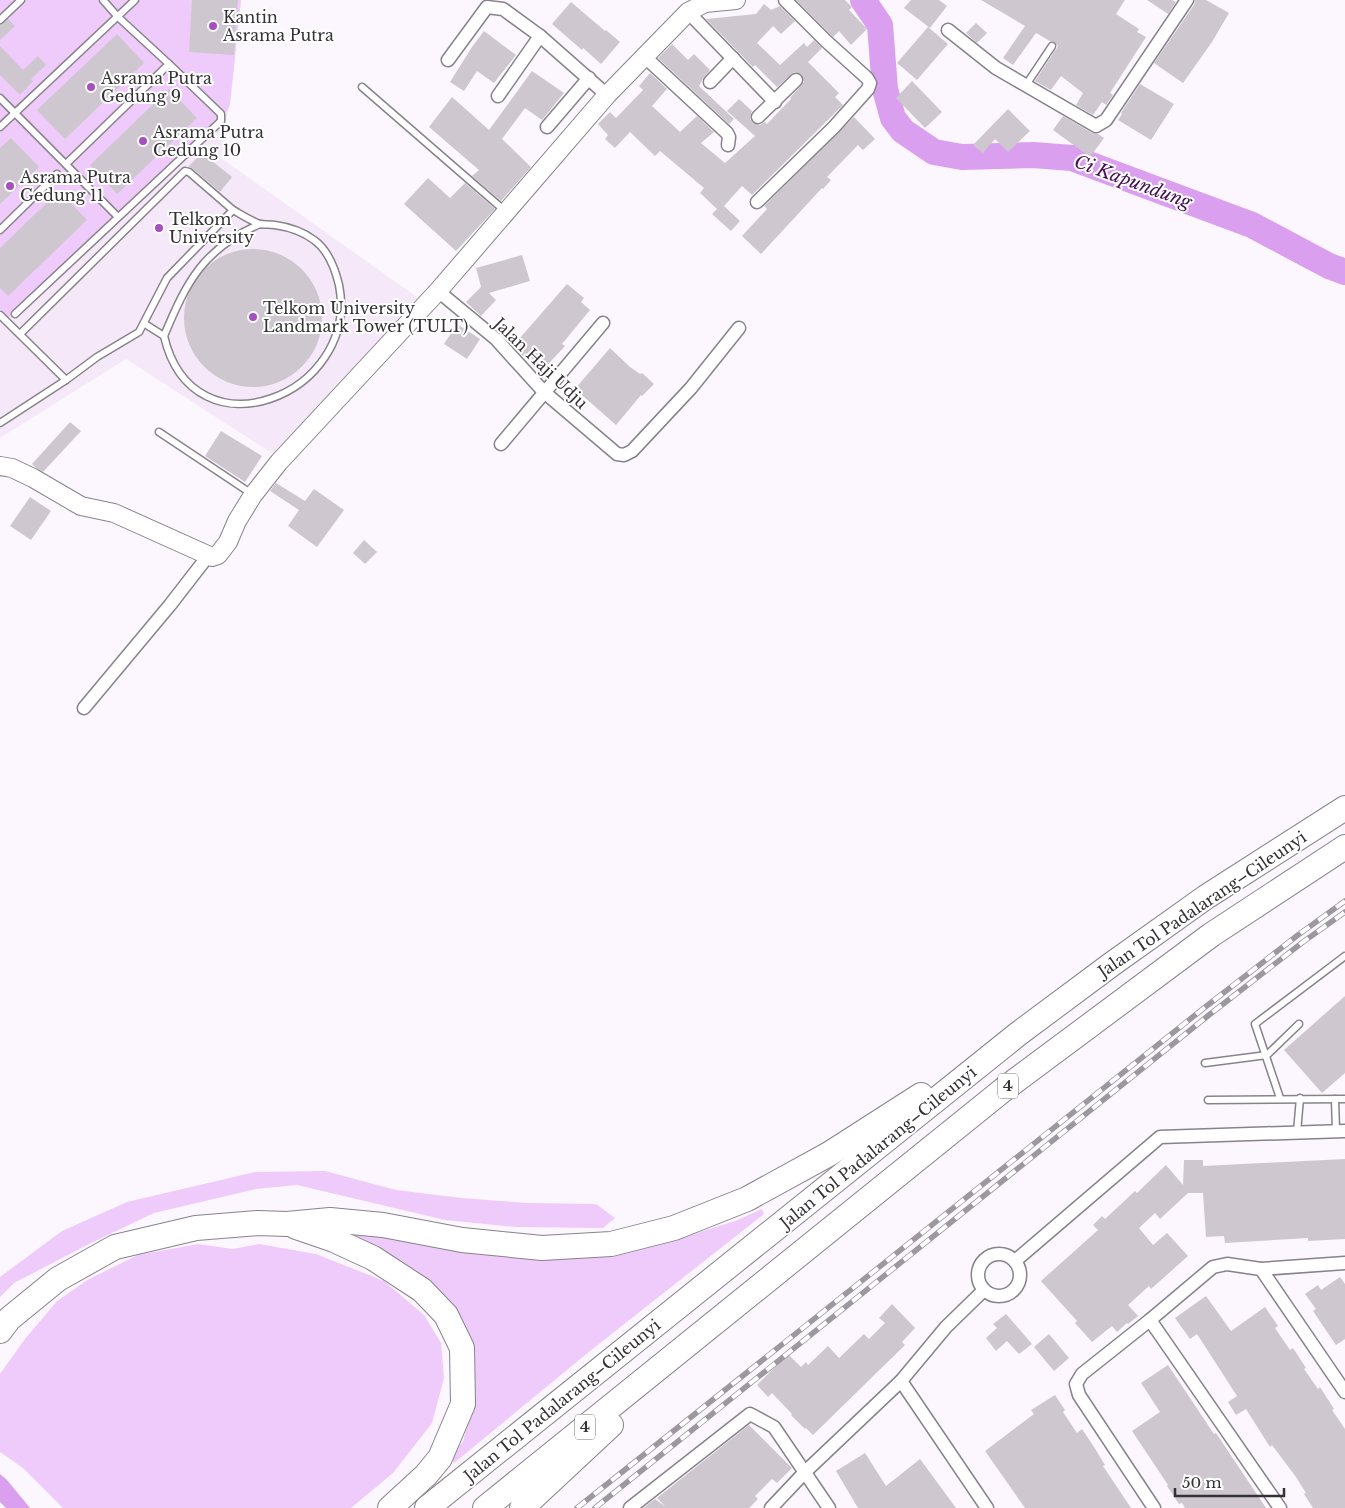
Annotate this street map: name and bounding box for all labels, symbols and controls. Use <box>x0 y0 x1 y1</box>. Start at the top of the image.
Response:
place label: Kantin Asrama Putra <box>222 7 334 45</box>
marker: Kantin Asrama Putra <box>207 20 219 32</box>
place label: Asrama Putra Gedung 9 <box>100 68 212 106</box>
marker: Asrama Putra Gedung 9 <box>85 81 97 93</box>
place label: Asrama Putra Gedung 10 <box>152 122 264 160</box>
marker: Asrama Putra Gedung 10 <box>137 135 149 147</box>
water label: Ci Kapundung <box>1071 151 1196 214</box>
place label: Asrama Putra Gedung 11 <box>19 167 131 205</box>
marker: Asrama Putra Gedung 11 <box>4 180 16 192</box>
place label: Telkom University <box>169 209 255 247</box>
marker: Telkom University <box>153 222 165 234</box>
place label: Telkom University Landmark Tower (TULT) <box>263 298 468 336</box>
marker: Telkom University Landmark Tower (TULT) <box>247 311 259 323</box>
street label: Jalan Haji Udju <box>489 312 592 413</box>
street label: Jalan Tol Padalarang–Cileunyi <box>1092 826 1310 982</box>
street label: Jalan Tol Padalarang–Cileunyi <box>774 1061 981 1234</box>
road number: 4 <box>998 1074 1018 1098</box>
street label: Jalan Tol Padalarang–Cileunyi <box>458 1314 665 1487</box>
road number: 4 <box>575 1414 595 1440</box>
scale bar <box>1175 1466 1284 1498</box>
text: 50 m <box>1182 1473 1222 1492</box>

